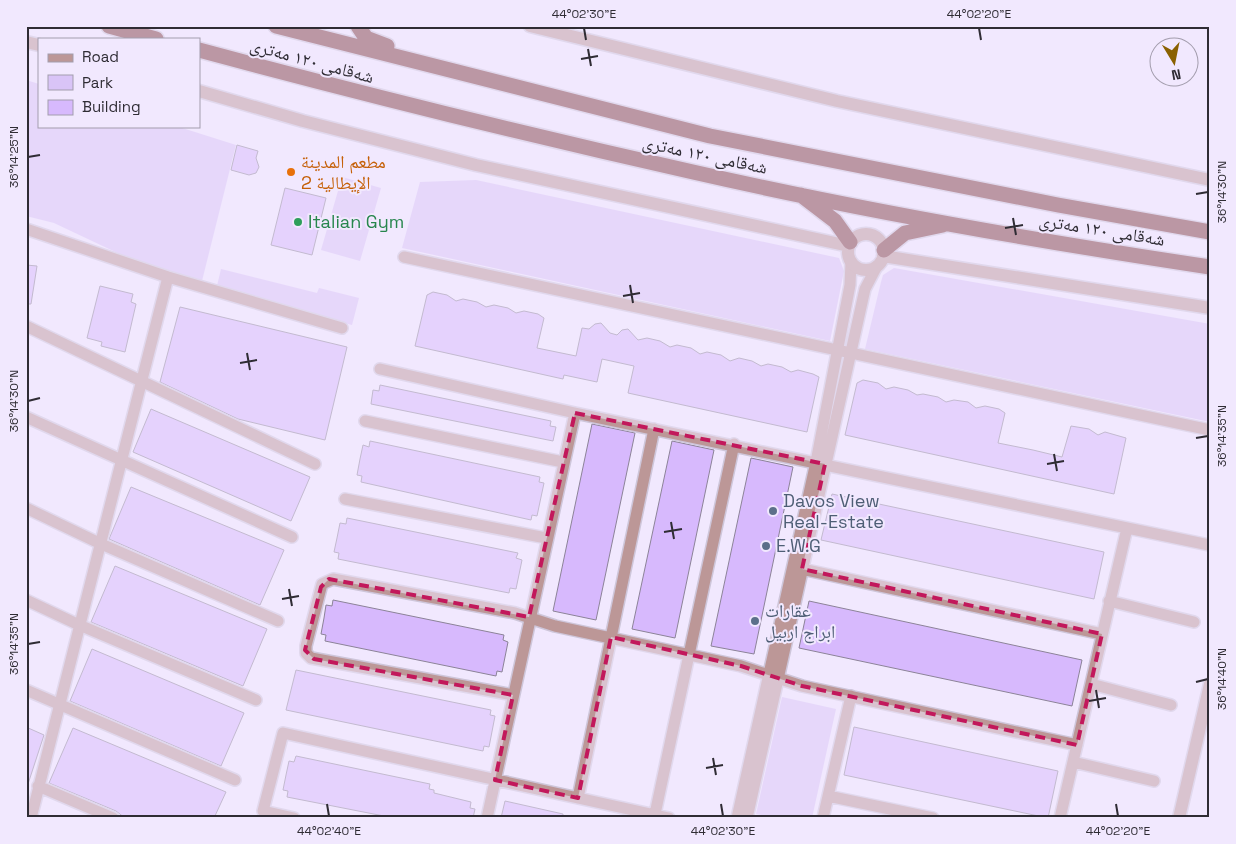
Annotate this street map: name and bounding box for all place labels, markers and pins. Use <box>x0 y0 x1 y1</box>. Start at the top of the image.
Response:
place label: مطعم المدينة الإيطالية 2 <box>301 150 386 194</box>
marker: مطعم المدينة الإيطالية 2 <box>285 166 297 178</box>
place label: Italian Gym <box>308 210 404 233</box>
marker: Italian Gym <box>292 216 304 228</box>
place label: Davos View Real-Estate <box>783 489 884 533</box>
marker: Davos View Real-Estate <box>767 505 779 517</box>
place label: E.W.G <box>776 534 821 557</box>
marker: E.W.G <box>760 540 772 552</box>
place label: عقارات ابراج اربیل <box>765 599 835 644</box>
marker: عقارات ابراج اربیل <box>749 615 761 627</box>

